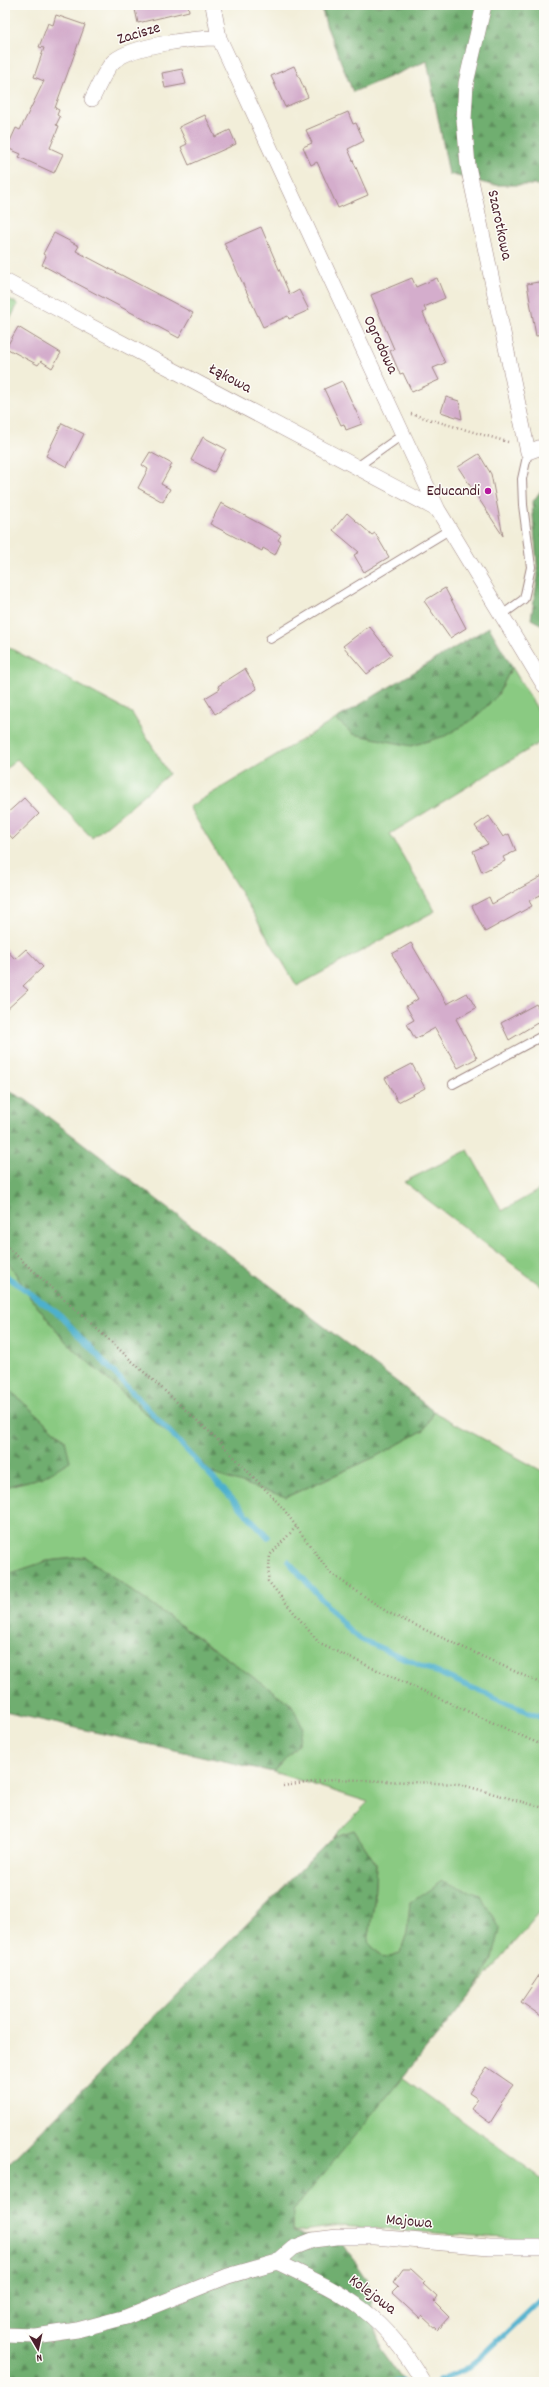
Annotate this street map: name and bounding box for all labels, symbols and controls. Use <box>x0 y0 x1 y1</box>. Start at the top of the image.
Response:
street label: Zacisze <box>115 17 163 51</box>
street label: Szarotkowa <box>480 188 518 263</box>
street label: Ogrodowa <box>357 312 404 378</box>
street label: Łąkowa <box>204 358 256 400</box>
place label: Educandi <box>427 480 480 503</box>
marker: Educandi <box>483 486 493 496</box>
street label: Majowa <box>385 2209 433 2236</box>
street label: Kolejowa <box>343 2269 401 2321</box>
north arrow <box>18 2329 58 2369</box>
text: N <box>35 2349 43 2365</box>

